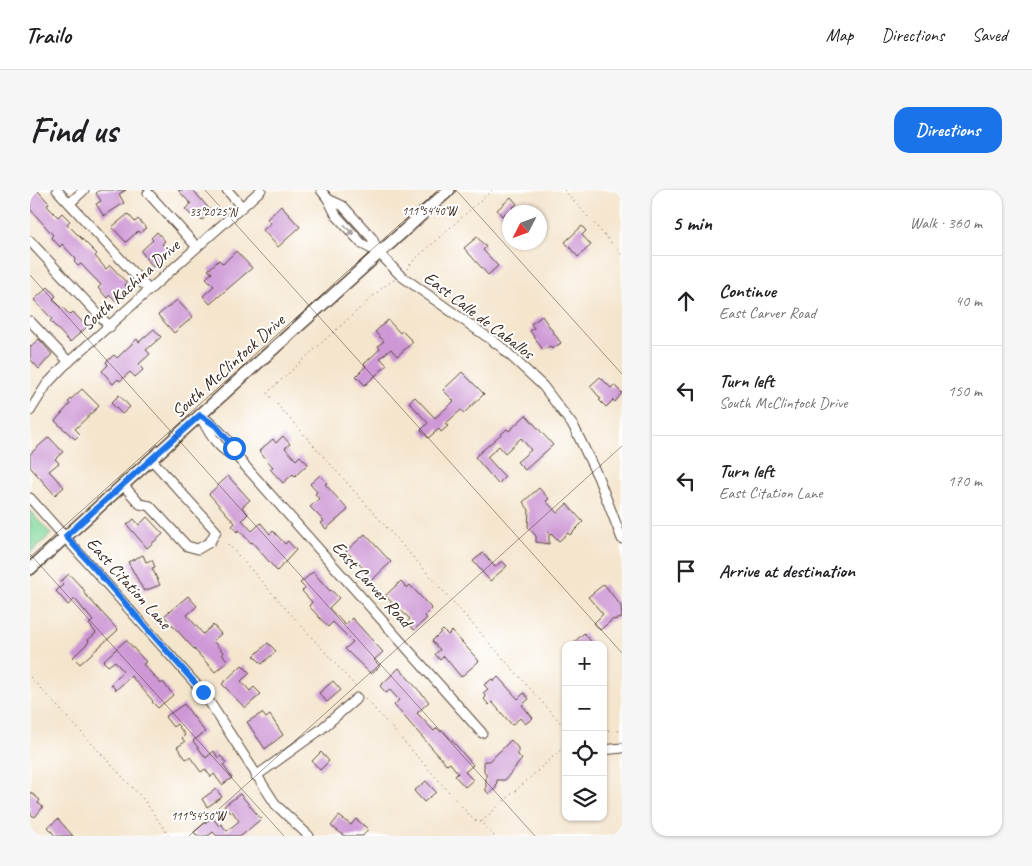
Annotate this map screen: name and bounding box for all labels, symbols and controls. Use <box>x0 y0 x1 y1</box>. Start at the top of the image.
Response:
text: Trailo <box>25 20 71 50</box>
text: Map <box>826 24 853 46</box>
text: Directions <box>881 24 944 46</box>
text: Saved <box>972 24 1007 46</box>
button: Directions <box>894 107 1002 153</box>
text: Find us <box>30 108 117 153</box>
text: 111°54'40"W <box>402 203 458 219</box>
text: 33°20'25"N <box>189 204 238 220</box>
north arrow <box>502 205 547 250</box>
text: 5 min <box>672 210 712 236</box>
text: Walk · 360 m <box>910 213 982 233</box>
one-way arrow <box>344 224 355 237</box>
street label: South Kachina Drive <box>76 234 185 335</box>
street label: East Calle de Caballos <box>419 266 540 365</box>
text: Continue <box>719 279 776 303</box>
icon: ahead <box>672 287 700 315</box>
text: 40 m <box>955 291 982 311</box>
text: East Carver Road <box>719 303 816 323</box>
street label: South McClintock Drive <box>167 309 290 423</box>
text: Turn left <box>719 369 774 393</box>
icon: left <box>672 377 700 405</box>
text: 150 m <box>948 381 982 401</box>
text: South McClintock Drive <box>719 393 848 413</box>
route start <box>223 437 246 460</box>
text: Turn left <box>719 459 774 483</box>
icon: left <box>672 467 700 495</box>
text: 170 m <box>948 471 982 491</box>
text: East Citation Lane <box>719 483 822 503</box>
street label: East Citation Lane <box>82 532 177 634</box>
street label: East Carver Road <box>327 536 419 634</box>
icon: arrive <box>672 557 700 585</box>
text: Arrive at destination <box>719 559 855 583</box>
map controls <box>562 641 607 821</box>
button: + <box>562 641 607 686</box>
route end <box>192 681 215 704</box>
button: − <box>562 686 607 731</box>
button: locate <box>562 731 607 776</box>
button: layers <box>562 776 607 821</box>
text: 111°54'50"W <box>171 808 227 824</box>

